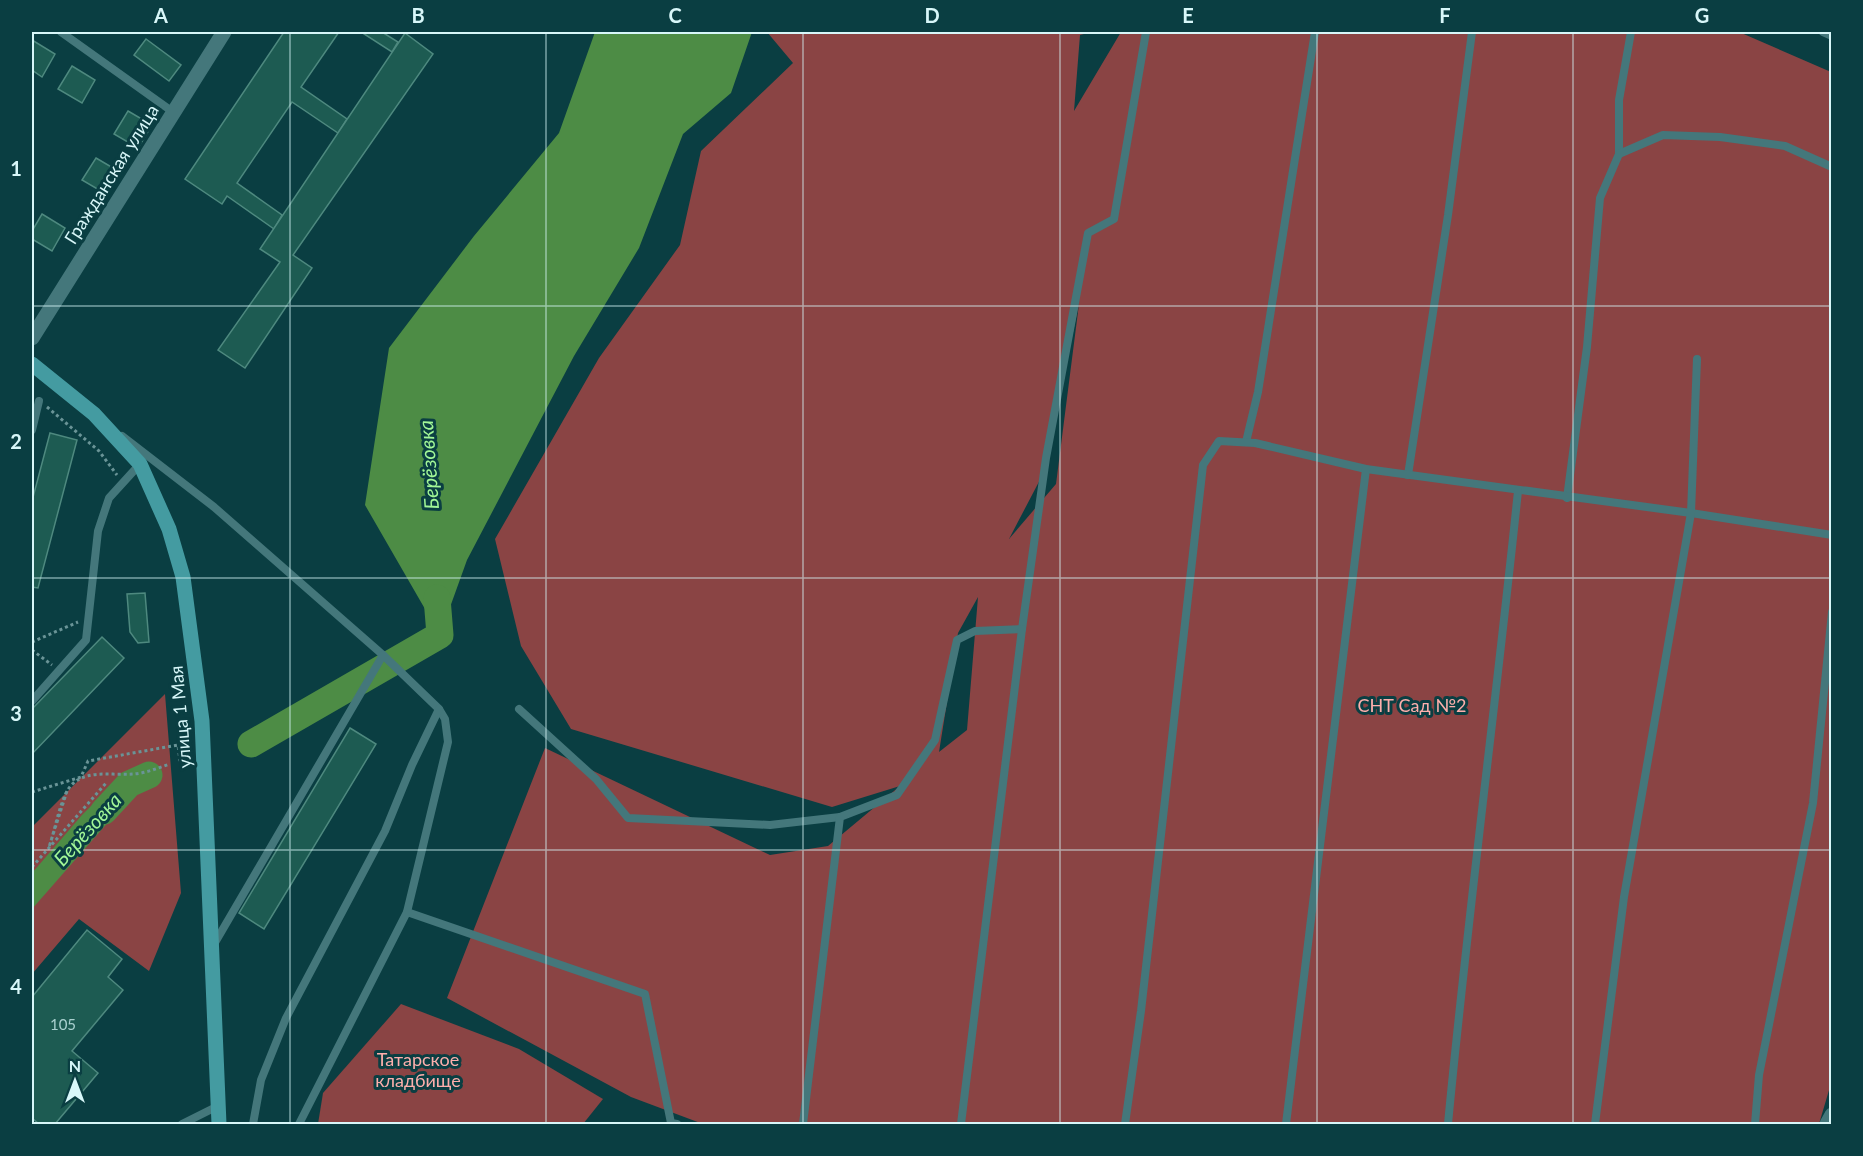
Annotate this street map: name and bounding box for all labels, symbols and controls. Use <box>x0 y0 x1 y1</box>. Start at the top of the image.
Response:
text: A <box>153 3 168 27</box>
text: B <box>411 3 425 27</box>
text: C <box>668 3 682 27</box>
text: D <box>924 3 940 27</box>
text: E <box>1182 3 1194 27</box>
text: F <box>1439 3 1451 27</box>
text: G <box>1695 3 1709 27</box>
street label: Гражданская улица <box>59 100 163 248</box>
text: 1 <box>10 156 22 180</box>
water label: Берёзовка <box>413 420 443 510</box>
text: 2 <box>10 429 22 453</box>
street label: улица 1 Мая <box>165 665 195 769</box>
park label: СНТ Сад №2 <box>1358 694 1466 716</box>
text: 3 <box>10 701 22 725</box>
water label: Берёзовка <box>48 788 126 870</box>
text: 4 <box>10 974 22 998</box>
house number: 105 <box>50 1015 76 1033</box>
park label: Татарское кладбище <box>375 1048 461 1091</box>
north arrow <box>45 1051 105 1111</box>
text: N <box>69 1056 81 1075</box>

